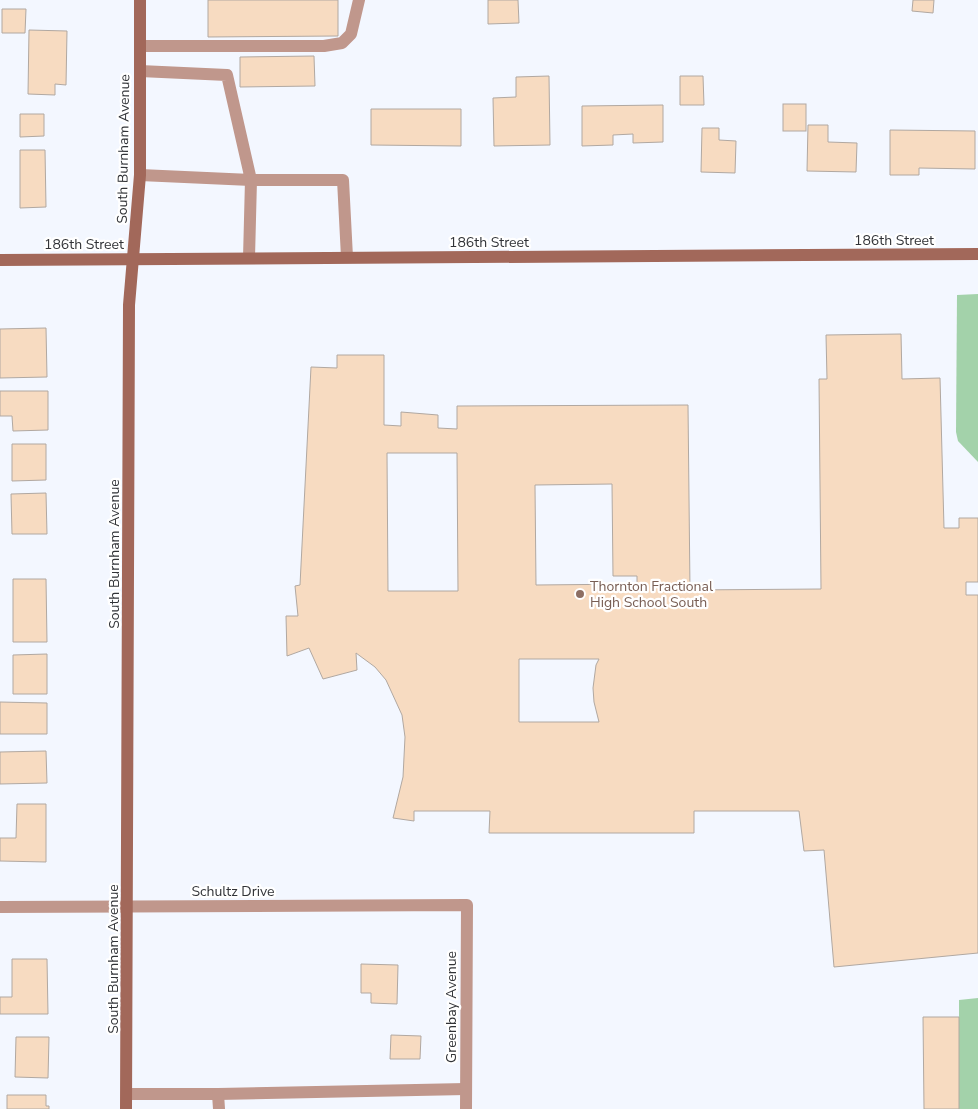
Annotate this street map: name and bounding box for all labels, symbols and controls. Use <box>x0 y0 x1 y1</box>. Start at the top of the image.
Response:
street label: South Burnham Avenue <box>113 74 134 224</box>
street label: 186th Street <box>854 231 934 250</box>
street label: 186th Street <box>449 233 529 252</box>
street label: 186th Street <box>44 235 124 254</box>
street label: South Burnham Avenue <box>105 479 124 629</box>
place label: Thornton Fractional High School South <box>590 577 714 612</box>
marker: Thornton Fractional High School South <box>574 588 586 600</box>
street label: Schultz Drive <box>191 882 275 901</box>
street label: South Burnham Avenue <box>104 884 123 1034</box>
street label: Greenbay Avenue <box>442 951 461 1063</box>

